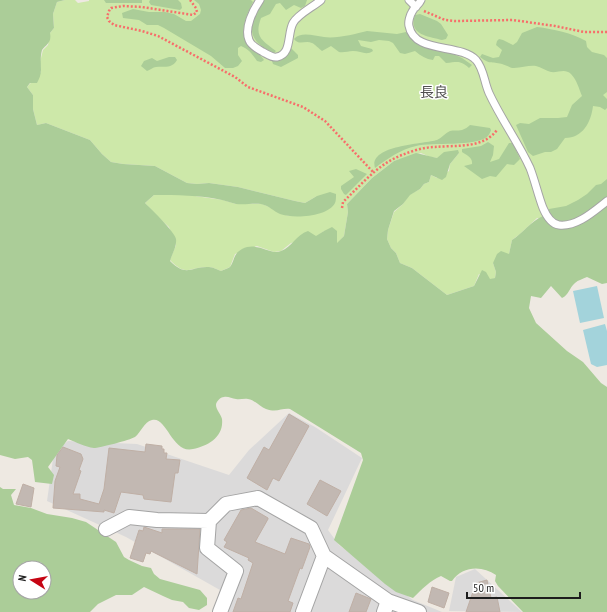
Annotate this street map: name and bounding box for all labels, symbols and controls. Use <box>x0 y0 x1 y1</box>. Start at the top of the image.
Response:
district label: 長良 <box>420 83 448 101</box>
north arrow <box>12 560 52 600</box>
text: N <box>15 574 30 582</box>
scale bar <box>467 574 580 600</box>
text: 50 m <box>473 580 494 595</box>

